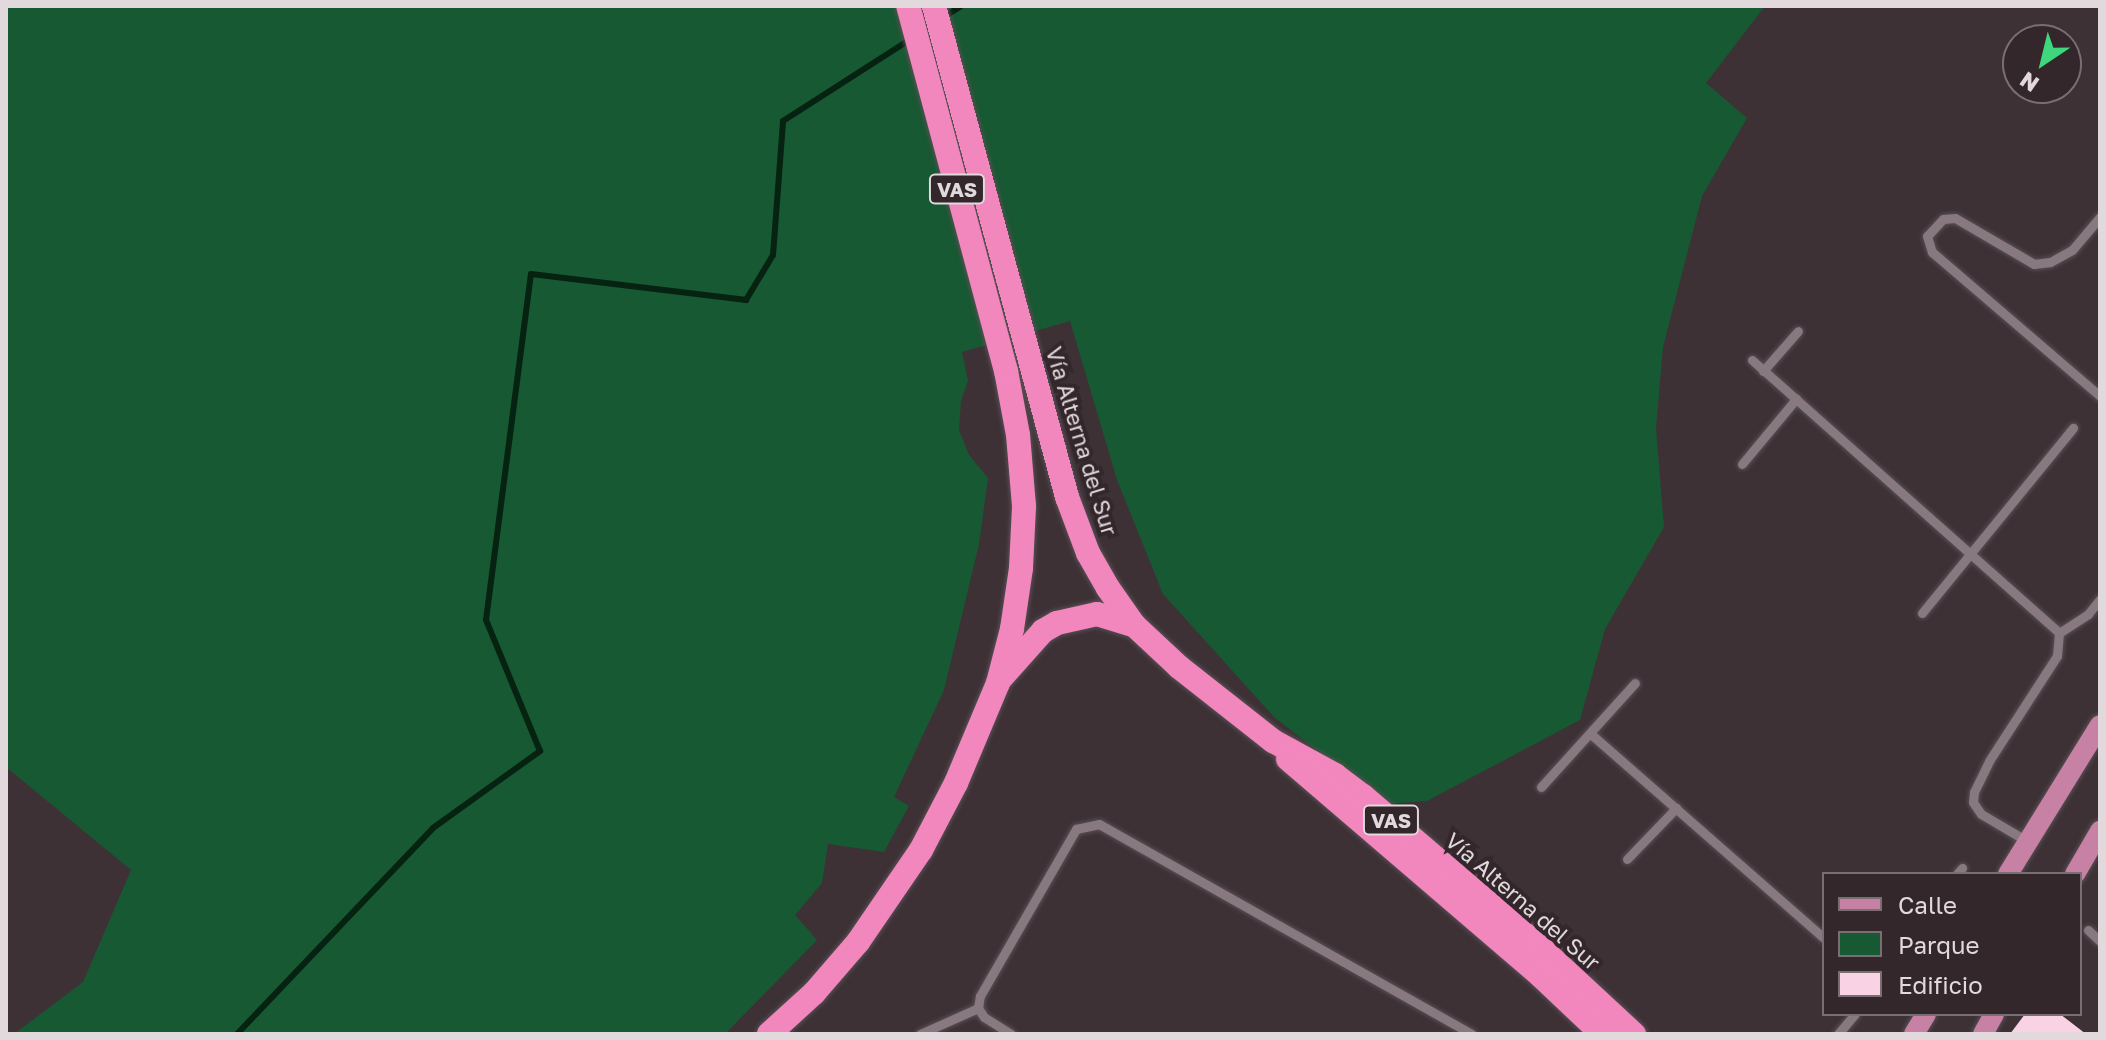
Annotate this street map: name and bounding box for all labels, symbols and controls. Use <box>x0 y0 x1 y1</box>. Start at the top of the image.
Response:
north arrow <box>2002 24 2082 104</box>
text: N <box>2015 67 2044 98</box>
road number: VAS <box>927 173 987 205</box>
street label: Vía Alterna del Sur <box>1041 343 1123 539</box>
road number: VAS <box>1361 804 1421 836</box>
street label: Vía Alterna del Sur <box>1440 827 1606 975</box>
legend <box>1822 872 2082 1016</box>
text: Calle <box>1898 890 1957 919</box>
text: Parque <box>1898 930 1979 959</box>
text: Edificio <box>1898 970 1983 999</box>

